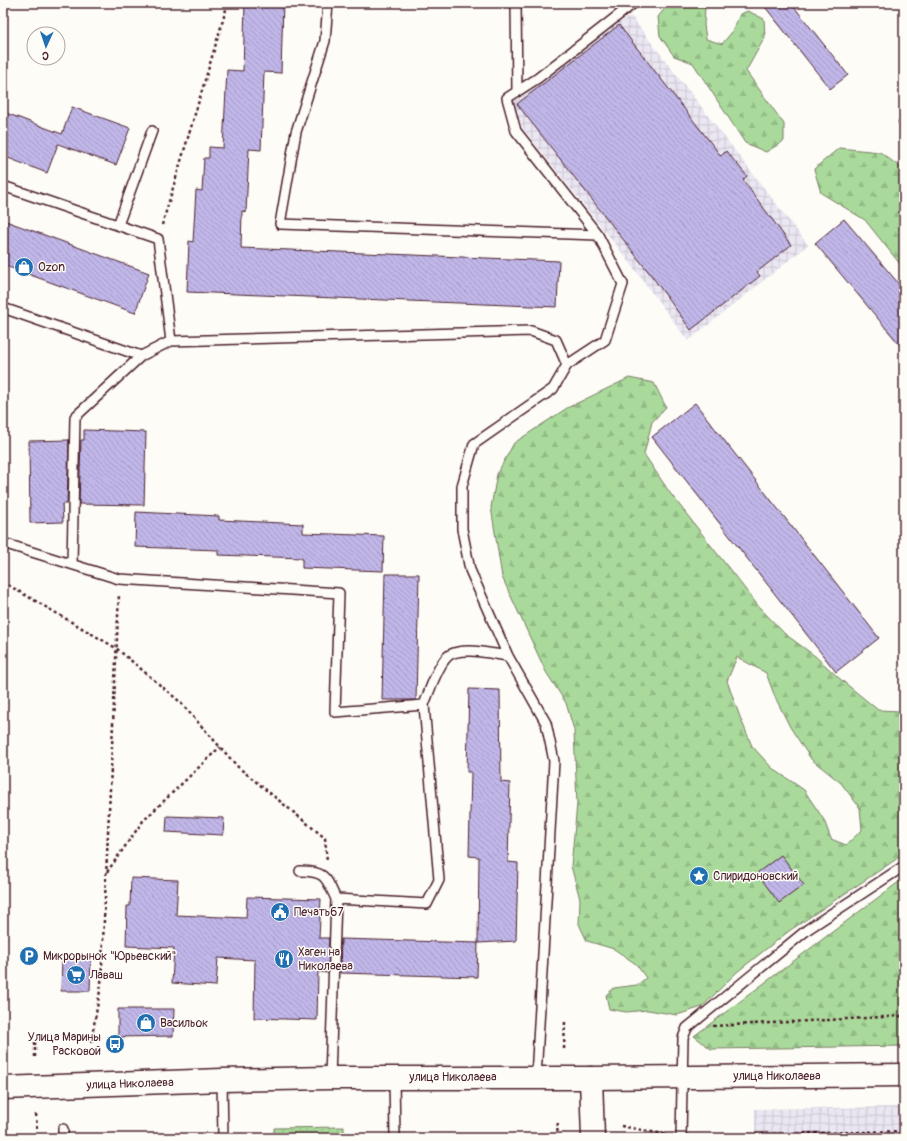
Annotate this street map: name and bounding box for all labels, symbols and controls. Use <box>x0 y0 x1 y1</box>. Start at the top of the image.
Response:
north arrow <box>26 26 66 66</box>
text: С <box>42 49 49 62</box>
shop icon: Ozon <box>13 256 35 278</box>
place label: Ozon <box>38 260 65 275</box>
place icon: Спиридоновский <box>688 865 710 887</box>
place label: Спиридоновский <box>713 869 798 884</box>
public building icon: Печать67 <box>269 901 291 923</box>
place label: Печать67 <box>294 905 344 920</box>
parking icon: Микрорынок "Юрьевский" <box>18 945 40 967</box>
place label: Хаген на Николаева <box>298 945 353 974</box>
restaurant icon: Хаген на Николаева <box>273 948 295 970</box>
place label: Микрорынок "Юрьевский" <box>43 949 176 964</box>
supermarket icon: Лаваш <box>65 964 87 986</box>
place label: Лаваш <box>89 968 123 983</box>
shop icon: Васильок <box>135 1012 157 1034</box>
place label: Васильок <box>160 1016 208 1031</box>
place label: Улица Марины Расковой <box>28 1030 101 1059</box>
bus stop icon: Улица Марины Расковой <box>104 1033 126 1055</box>
street label: улица Николаева <box>732 1069 821 1084</box>
street label: улица Николаева <box>408 1070 497 1085</box>
street label: улица Николаева <box>85 1075 174 1093</box>

